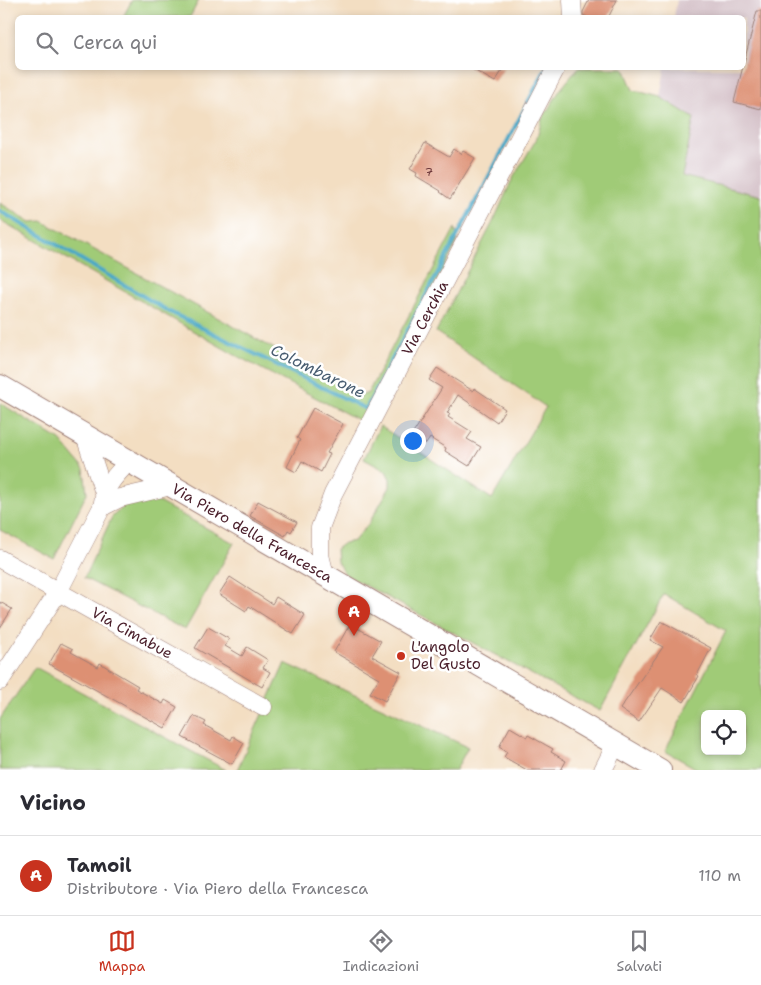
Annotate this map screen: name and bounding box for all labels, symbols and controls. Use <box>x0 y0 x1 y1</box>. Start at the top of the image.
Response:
search box <box>15 15 746 70</box>
icon: search <box>33 29 61 57</box>
text: Cerca qui <box>73 30 157 55</box>
house number: 7 <box>425 164 433 180</box>
street label: Via Cerchia <box>397 277 453 359</box>
water label: Colombarone <box>267 339 369 403</box>
your location <box>400 428 426 454</box>
street label: Via Piero della Francesca <box>168 479 337 588</box>
pin: A <box>338 595 370 636</box>
street label: Via Cimabue <box>88 602 176 664</box>
place label: L'angolo Del Gusto <box>411 637 481 674</box>
marker: L'angolo Del Gusto <box>395 650 407 662</box>
map controls <box>701 710 746 755</box>
button: locate <box>701 710 746 755</box>
text: Vicino <box>20 789 86 817</box>
text: Tamoil <box>67 853 132 878</box>
text: A <box>30 865 42 886</box>
text: 110 m <box>698 865 741 886</box>
text: Distributore · Via Piero della Francesca <box>67 878 368 899</box>
tab: Mappa <box>99 927 145 975</box>
tab: Indicazioni <box>343 927 419 975</box>
tab: Salvati <box>617 927 662 975</box>

